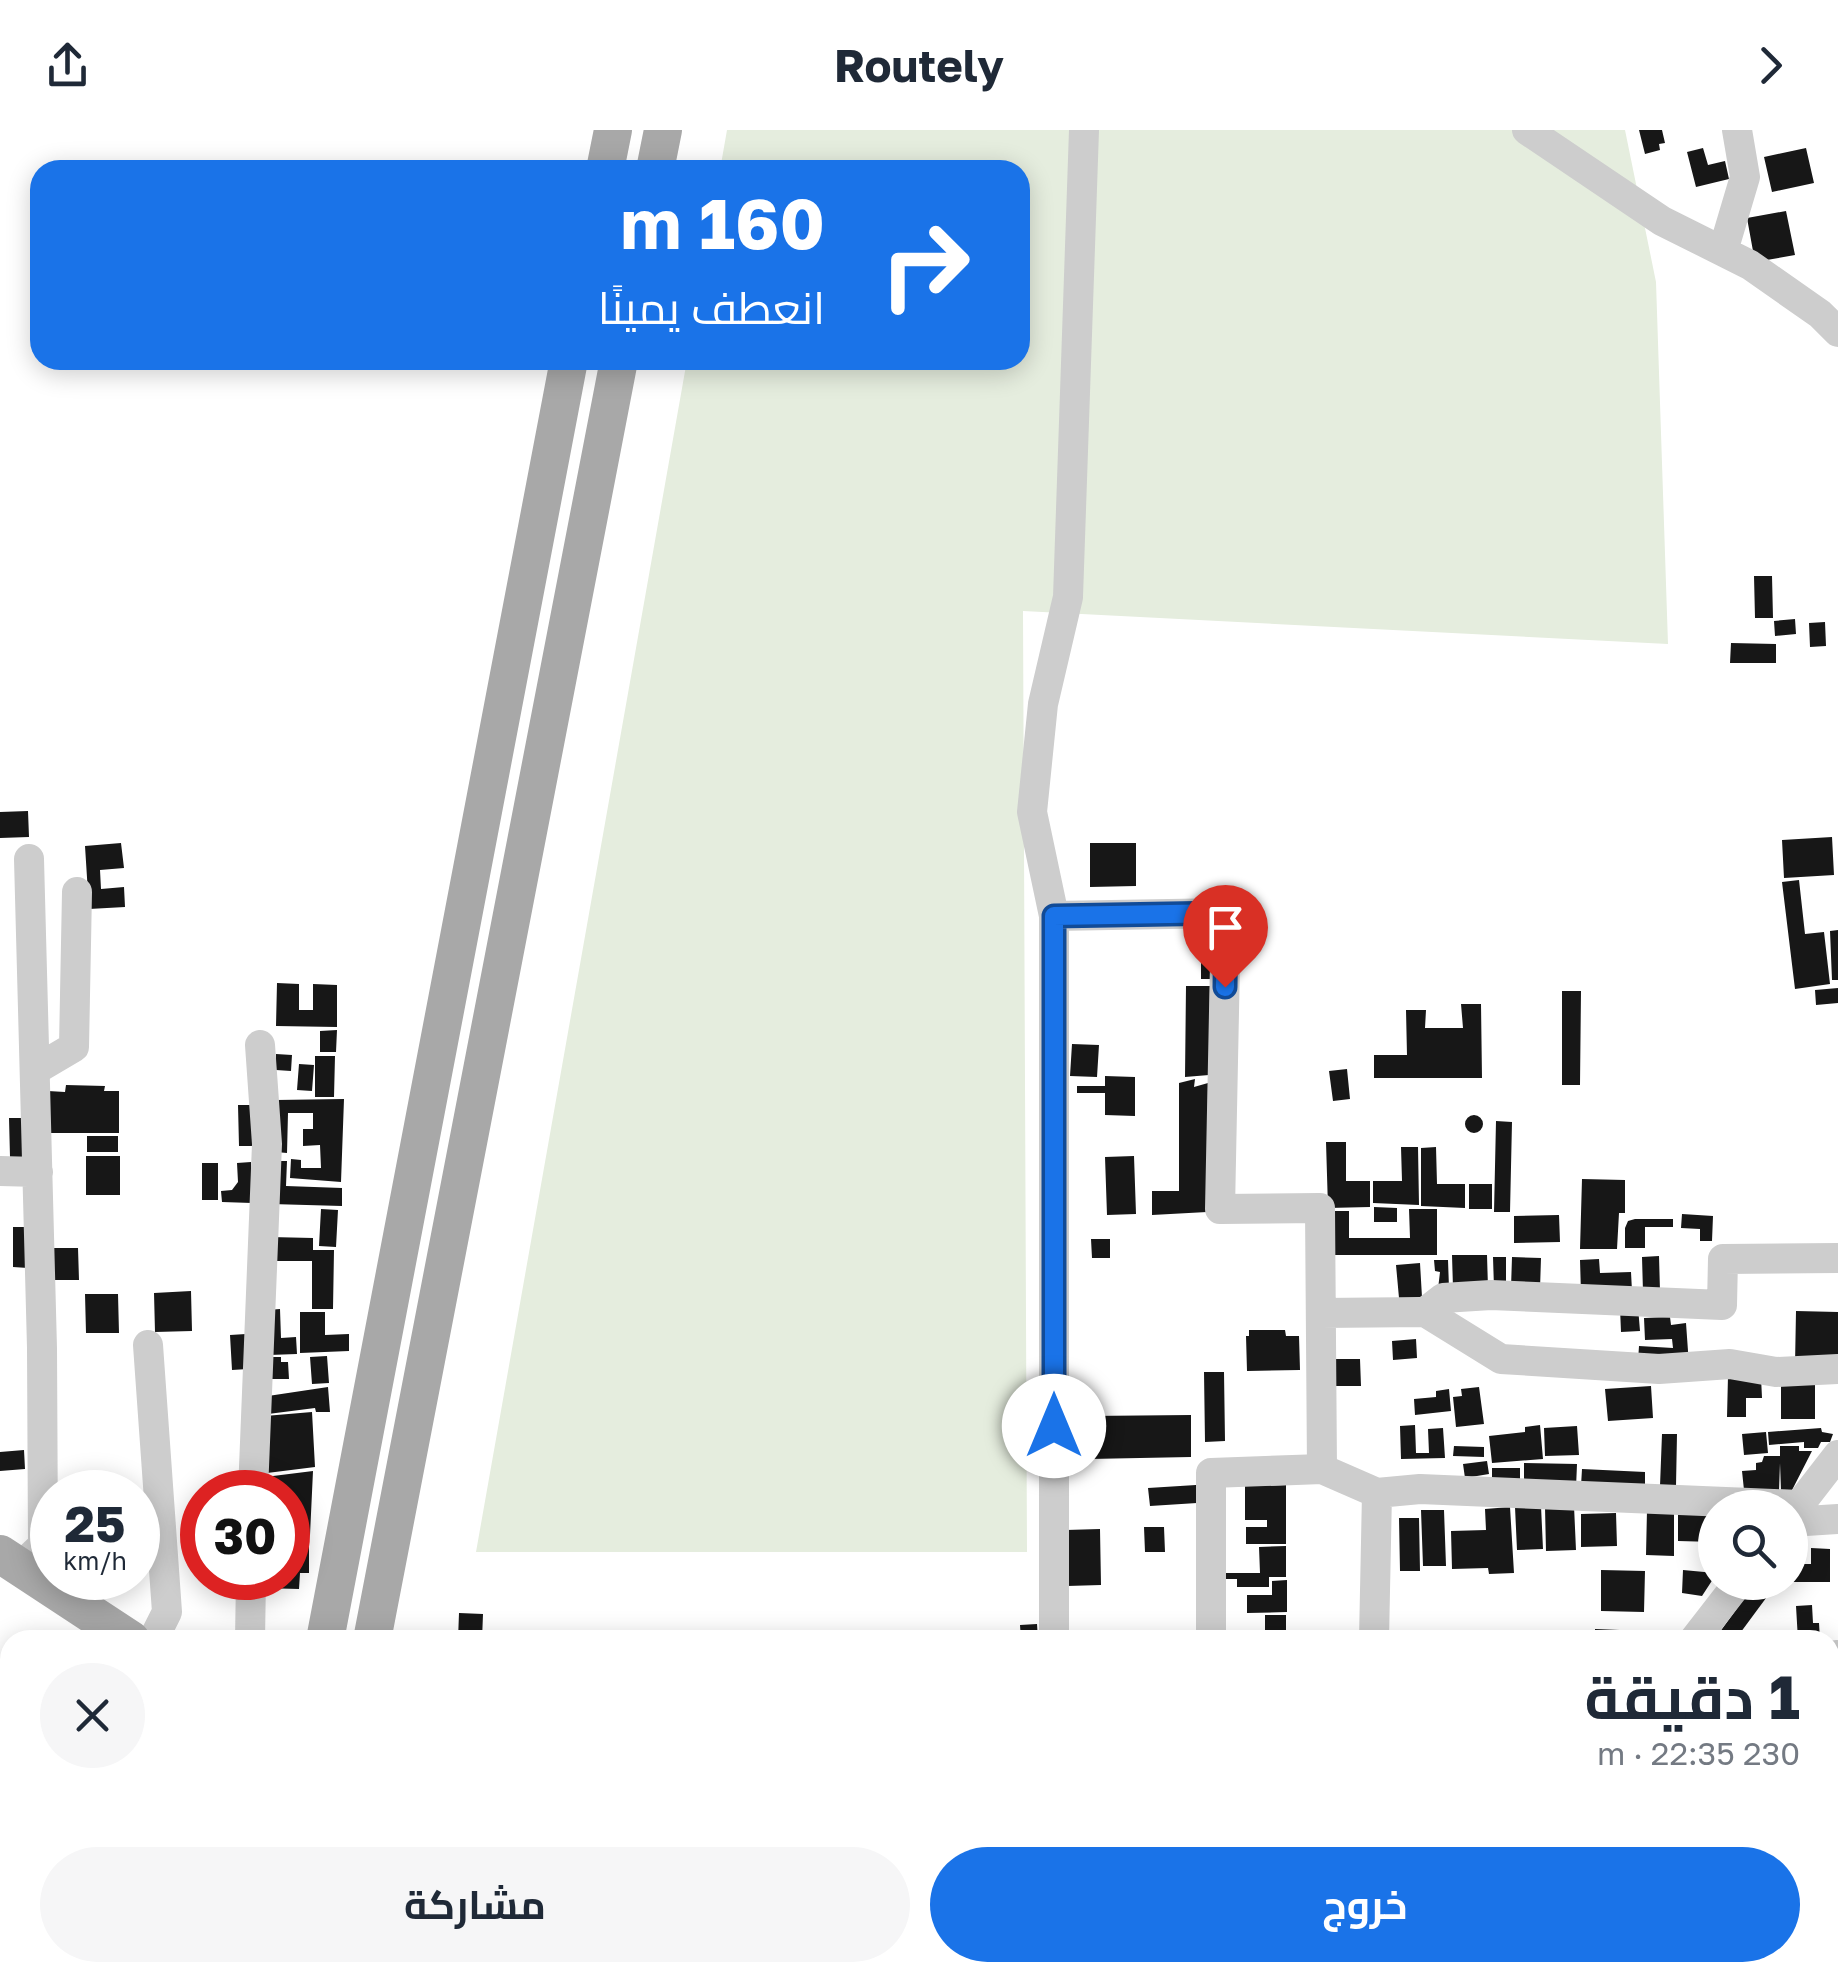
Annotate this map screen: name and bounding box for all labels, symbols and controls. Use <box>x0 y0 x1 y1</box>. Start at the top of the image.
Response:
icon: share <box>40 38 95 93</box>
text: Routely <box>834 38 1004 92</box>
icon: forward <box>1743 38 1798 93</box>
text: 160 m <box>620 180 825 264</box>
icon: right <box>860 200 990 330</box>
text: انعطف يمينًا <box>598 280 825 334</box>
pin <box>1183 885 1268 988</box>
icon: arrive <box>1198 900 1253 955</box>
position arrow <box>1002 1374 1106 1478</box>
speed limit sign: 30 <box>180 1470 310 1600</box>
map controls <box>1698 1490 1808 1600</box>
button: search <box>1698 1490 1808 1600</box>
text: 25 <box>64 1493 125 1553</box>
text: km/h <box>63 1545 127 1576</box>
text: 1 دقيقة <box>1584 1660 1800 1732</box>
button: close <box>40 1663 145 1768</box>
text: 230 m · 22:35 <box>1597 1734 1800 1772</box>
button: مشاركة <box>40 1847 910 1962</box>
button: خروج <box>930 1847 1800 1962</box>

